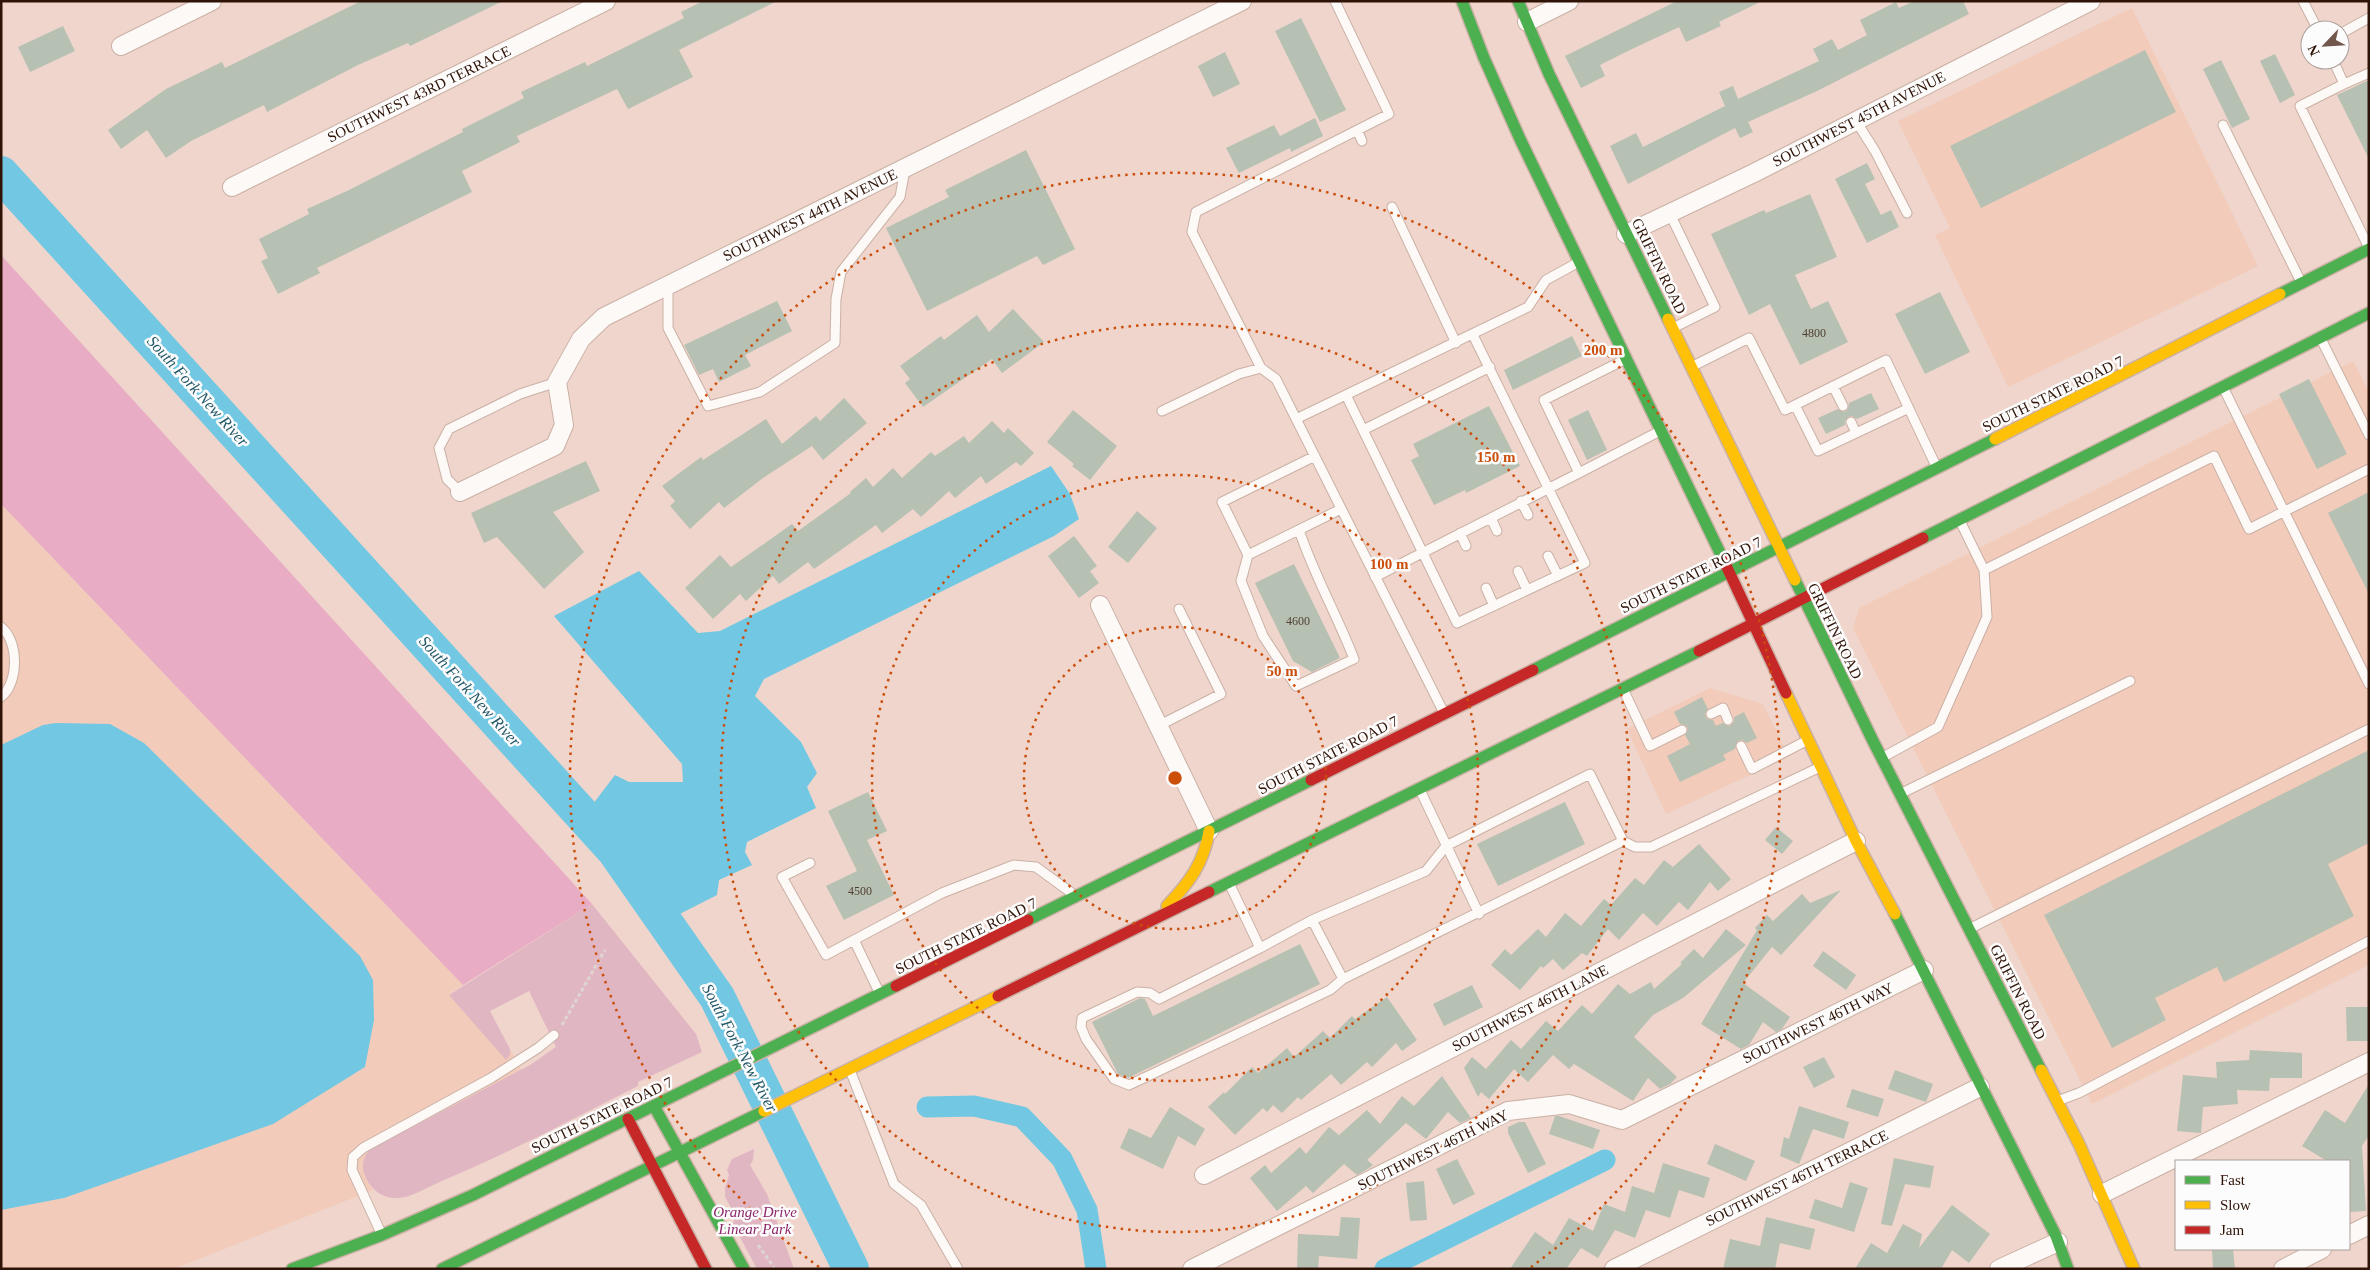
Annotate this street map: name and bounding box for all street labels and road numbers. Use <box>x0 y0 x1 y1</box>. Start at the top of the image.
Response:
street label: SOUTHWEST 43RD TERRACE <box>325 43 513 145</box>
street label: SOUTHWEST 45TH AVENUE <box>1770 68 1948 170</box>
street label: SOUTHWEST 44TH AVENUE <box>720 166 900 264</box>
street label: GRIFFIN ROAD <box>1629 215 1689 317</box>
street label: SOUTH STATE ROAD 7 <box>1980 353 2127 435</box>
street label: SOUTH STATE ROAD 7 <box>1618 534 1765 616</box>
street label: GRIFFIN ROAD <box>1805 580 1865 682</box>
street label: SOUTH STATE ROAD 7 <box>1255 712 1401 797</box>
street label: SOUTH STATE ROAD 7 <box>893 895 1040 977</box>
street label: GRIFFIN ROAD <box>1987 942 2049 1042</box>
street label: SOUTHWEST 46TH LANE <box>1449 962 1611 1054</box>
street label: SOUTHWEST 46TH WAY <box>1740 979 1896 1066</box>
street label: SOUTH STATE ROAD 7 <box>529 1074 676 1156</box>
street label: SOUTHWEST 46TH WAY <box>1355 1106 1511 1193</box>
street label: SOUTHWEST 46TH TERRACE <box>1703 1127 1891 1229</box>

